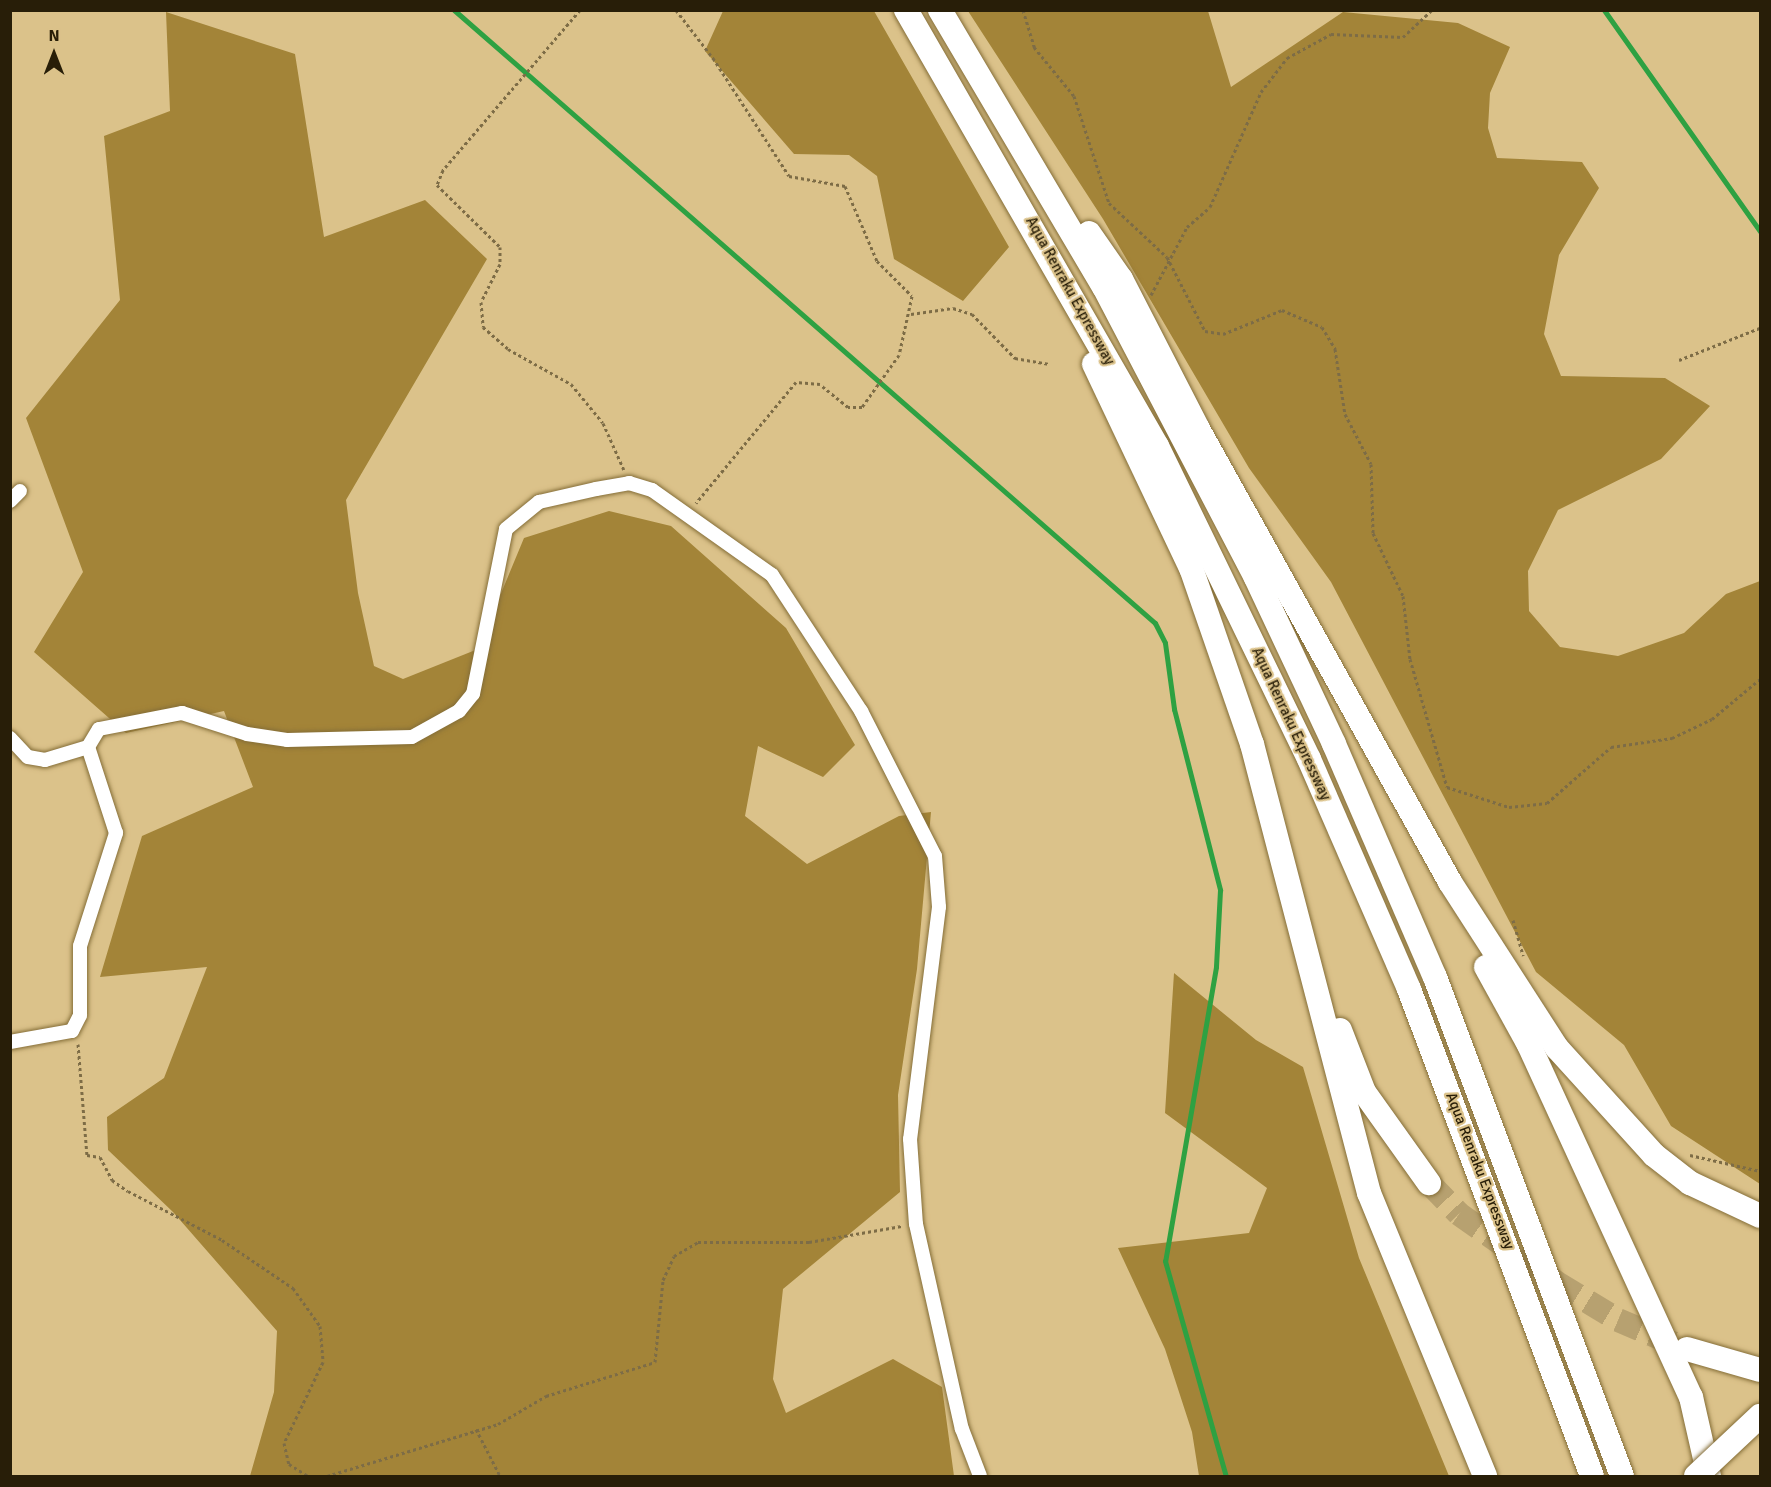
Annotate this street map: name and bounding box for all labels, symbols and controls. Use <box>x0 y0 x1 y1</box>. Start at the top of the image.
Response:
north arrow <box>24 24 84 84</box>
text: N <box>48 26 60 46</box>
street label: Aqua Renraku Expressway <box>1022 214 1118 368</box>
street label: Aqua Renraku Expressway <box>1248 645 1334 803</box>
street label: Aqua Renraku Expressway <box>1442 1090 1518 1252</box>

